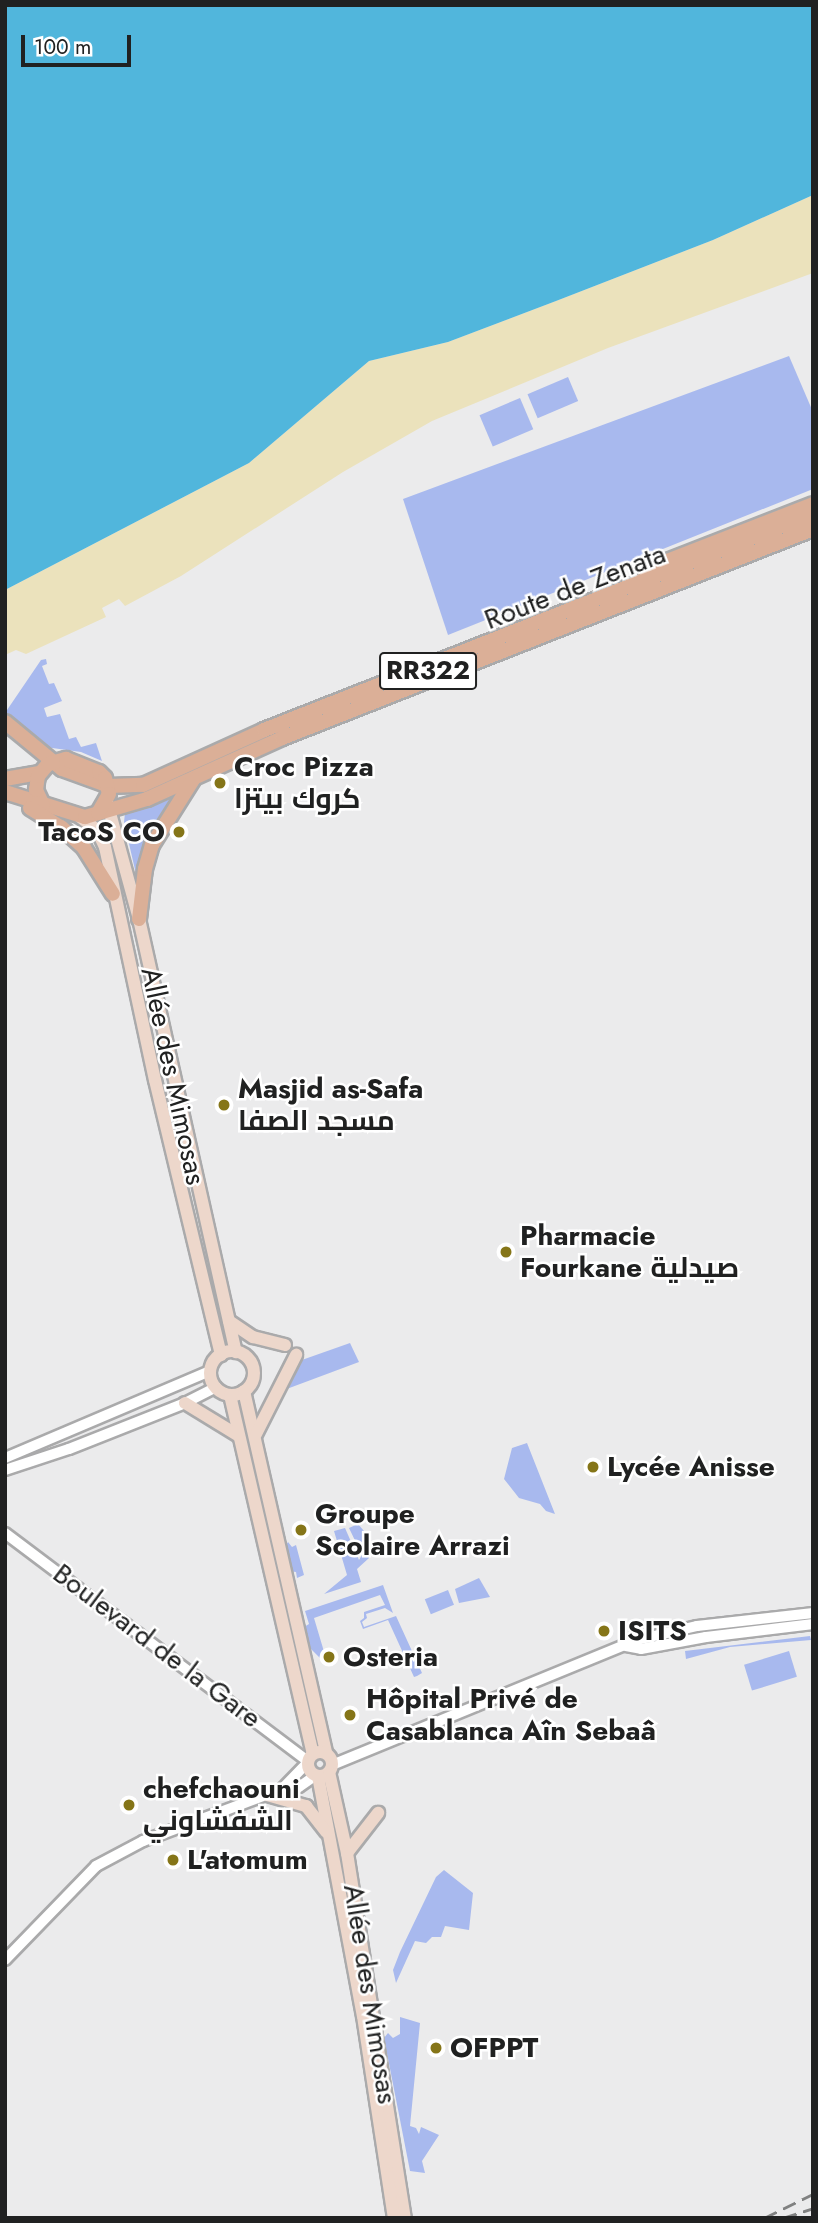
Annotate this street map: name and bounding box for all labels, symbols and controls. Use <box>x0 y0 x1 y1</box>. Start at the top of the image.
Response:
scale bar <box>24 21 135 65</box>
text: 100 m <box>34 32 91 62</box>
street label: Route de Zenata <box>480 537 670 637</box>
road number: RR322 <box>379 649 477 694</box>
place label: Croc Pizza كروك بيتزا <box>234 750 374 816</box>
marker: Croc Pizza كروك بيتزا <box>212 775 228 791</box>
place label: TacoS CO <box>38 815 165 849</box>
marker: TacoS CO <box>171 824 187 840</box>
street label: Allée des Mimosas <box>134 964 212 1188</box>
place label: Masjid as-Safa مسجد الصفا <box>238 1072 423 1138</box>
marker: Masjid as-Safa مسجد الصفا <box>216 1097 232 1113</box>
place label: Pharmacie Fourkane صيدلية <box>520 1219 739 1285</box>
marker: Pharmacie Fourkane صيدلية <box>498 1244 514 1260</box>
place label: Lycée Anisse <box>607 1450 775 1484</box>
marker: Lycée Anisse <box>585 1459 601 1475</box>
place label: Groupe Scolaire Arrazi <box>315 1497 510 1563</box>
marker: Groupe Scolaire Arrazi <box>293 1522 309 1538</box>
street label: Boulevard de la Gare <box>46 1557 268 1735</box>
place label: ISITS <box>618 1614 687 1648</box>
marker: ISITS <box>596 1623 612 1639</box>
place label: Osteria <box>343 1640 438 1674</box>
marker: Osteria <box>321 1649 337 1665</box>
place label: Hôpital Privé de Casablanca Aîn Sebaâ <box>366 1682 656 1748</box>
marker: Hôpital Privé de Casablanca Aîn Sebaâ <box>340 1705 360 1725</box>
place label: chefchaouni الشفشاوني <box>143 1772 300 1838</box>
marker: chefchaouni الشفشاوني <box>121 1797 137 1813</box>
place label: L'atomum <box>187 1843 308 1877</box>
marker: L'atomum <box>165 1852 181 1868</box>
street label: Allée des Mimosas <box>336 1882 404 2106</box>
place label: OFPPT <box>450 2031 538 2065</box>
marker: OFPPT <box>428 2040 444 2056</box>

